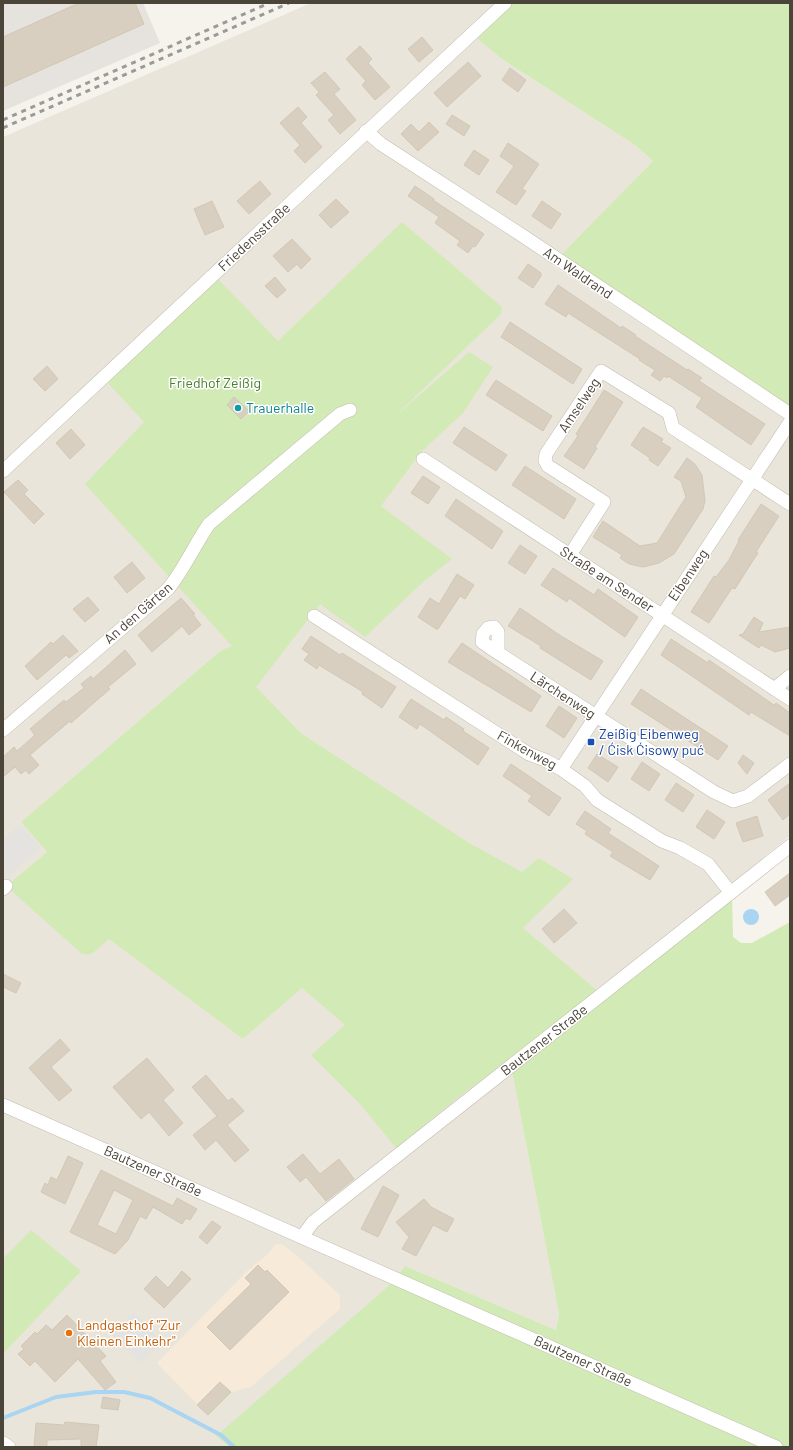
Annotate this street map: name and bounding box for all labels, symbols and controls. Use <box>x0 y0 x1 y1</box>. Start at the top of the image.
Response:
street label: Friedensstraße <box>214 199 293 274</box>
street label: Am Waldrand <box>540 243 616 302</box>
park label: Friedhof Zeißig <box>169 374 261 391</box>
street label: Amselweg <box>554 374 603 435</box>
place label: Trauerhalle <box>246 399 314 416</box>
marker: Trauerhalle <box>233 403 243 413</box>
street label: Straße am Sender <box>557 542 657 615</box>
street label: Eibenweg <box>664 545 711 604</box>
street label: An den Gärten <box>100 578 175 647</box>
street label: Lärchenweg <box>527 667 599 722</box>
place label: Zeißig Eibenweg / Ćisk Ćisowy puć <box>599 725 704 758</box>
street label: Finkenweg <box>494 726 560 773</box>
marker: Zeißig Eibenweg / Ćisk Ćisowy puć <box>586 737 596 747</box>
street label: Bautzener Straße <box>497 1000 591 1079</box>
street label: Bautzener Straße <box>101 1141 205 1200</box>
place label: Landgasthof "Zur Kleinen Einkehr" <box>77 1316 180 1349</box>
marker: Landgasthof "Zur Kleinen Einkehr" <box>64 1328 74 1338</box>
street label: Bautzener Straße <box>531 1331 635 1390</box>

